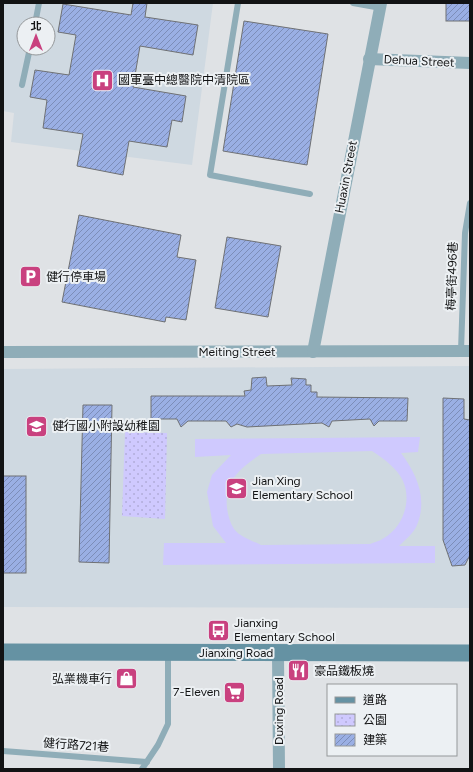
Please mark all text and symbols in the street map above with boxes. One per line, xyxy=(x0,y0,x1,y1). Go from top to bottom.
north arrow xyxy=(16,16,56,56)
text: 北 xyxy=(31,20,42,33)
street label: Dehua Street xyxy=(383,52,455,70)
hospital icon: 國軍臺中總醫院中清院區 xyxy=(90,67,116,93)
place label: 國軍臺中總醫院中清院區 xyxy=(118,73,250,87)
street label: Huaxin Street xyxy=(332,139,360,214)
street label: 梅亭街496巷 xyxy=(444,241,460,311)
parking icon: 健行停車場 xyxy=(18,264,44,290)
place label: 健行停車場 xyxy=(46,270,106,284)
street label: Meiting Street xyxy=(198,345,276,359)
school or university icon: 健行國小附設幼稚園 xyxy=(23,413,49,439)
place label: 健行國小附設幼稚園 xyxy=(52,419,160,433)
place label: Jian Xing Elementary School xyxy=(252,474,353,502)
school or university icon: Jian Xing Elementary School xyxy=(223,475,249,501)
place label: Jianxing Elementary School xyxy=(234,616,335,644)
bus stop icon: Jianxing Elementary School xyxy=(206,617,232,643)
street label: Jianxing Road xyxy=(199,646,273,660)
restaurant icon: 豪品鐵板燒 xyxy=(286,658,312,684)
place label: 豪品鐵板燒 xyxy=(314,664,374,678)
shop icon: 弘業機車行 xyxy=(114,666,140,692)
place label: 弘業機車行 xyxy=(52,672,112,686)
street label: Duxing Road xyxy=(272,677,286,745)
supermarket icon: 7-Eleven xyxy=(222,679,248,705)
legend xyxy=(327,684,457,756)
place label: 7-Eleven xyxy=(173,685,220,699)
text: 道路 xyxy=(363,693,387,707)
text: 公園 xyxy=(363,713,387,727)
text: 建築 xyxy=(363,733,387,747)
street label: 健行路721巷 xyxy=(43,736,109,754)

